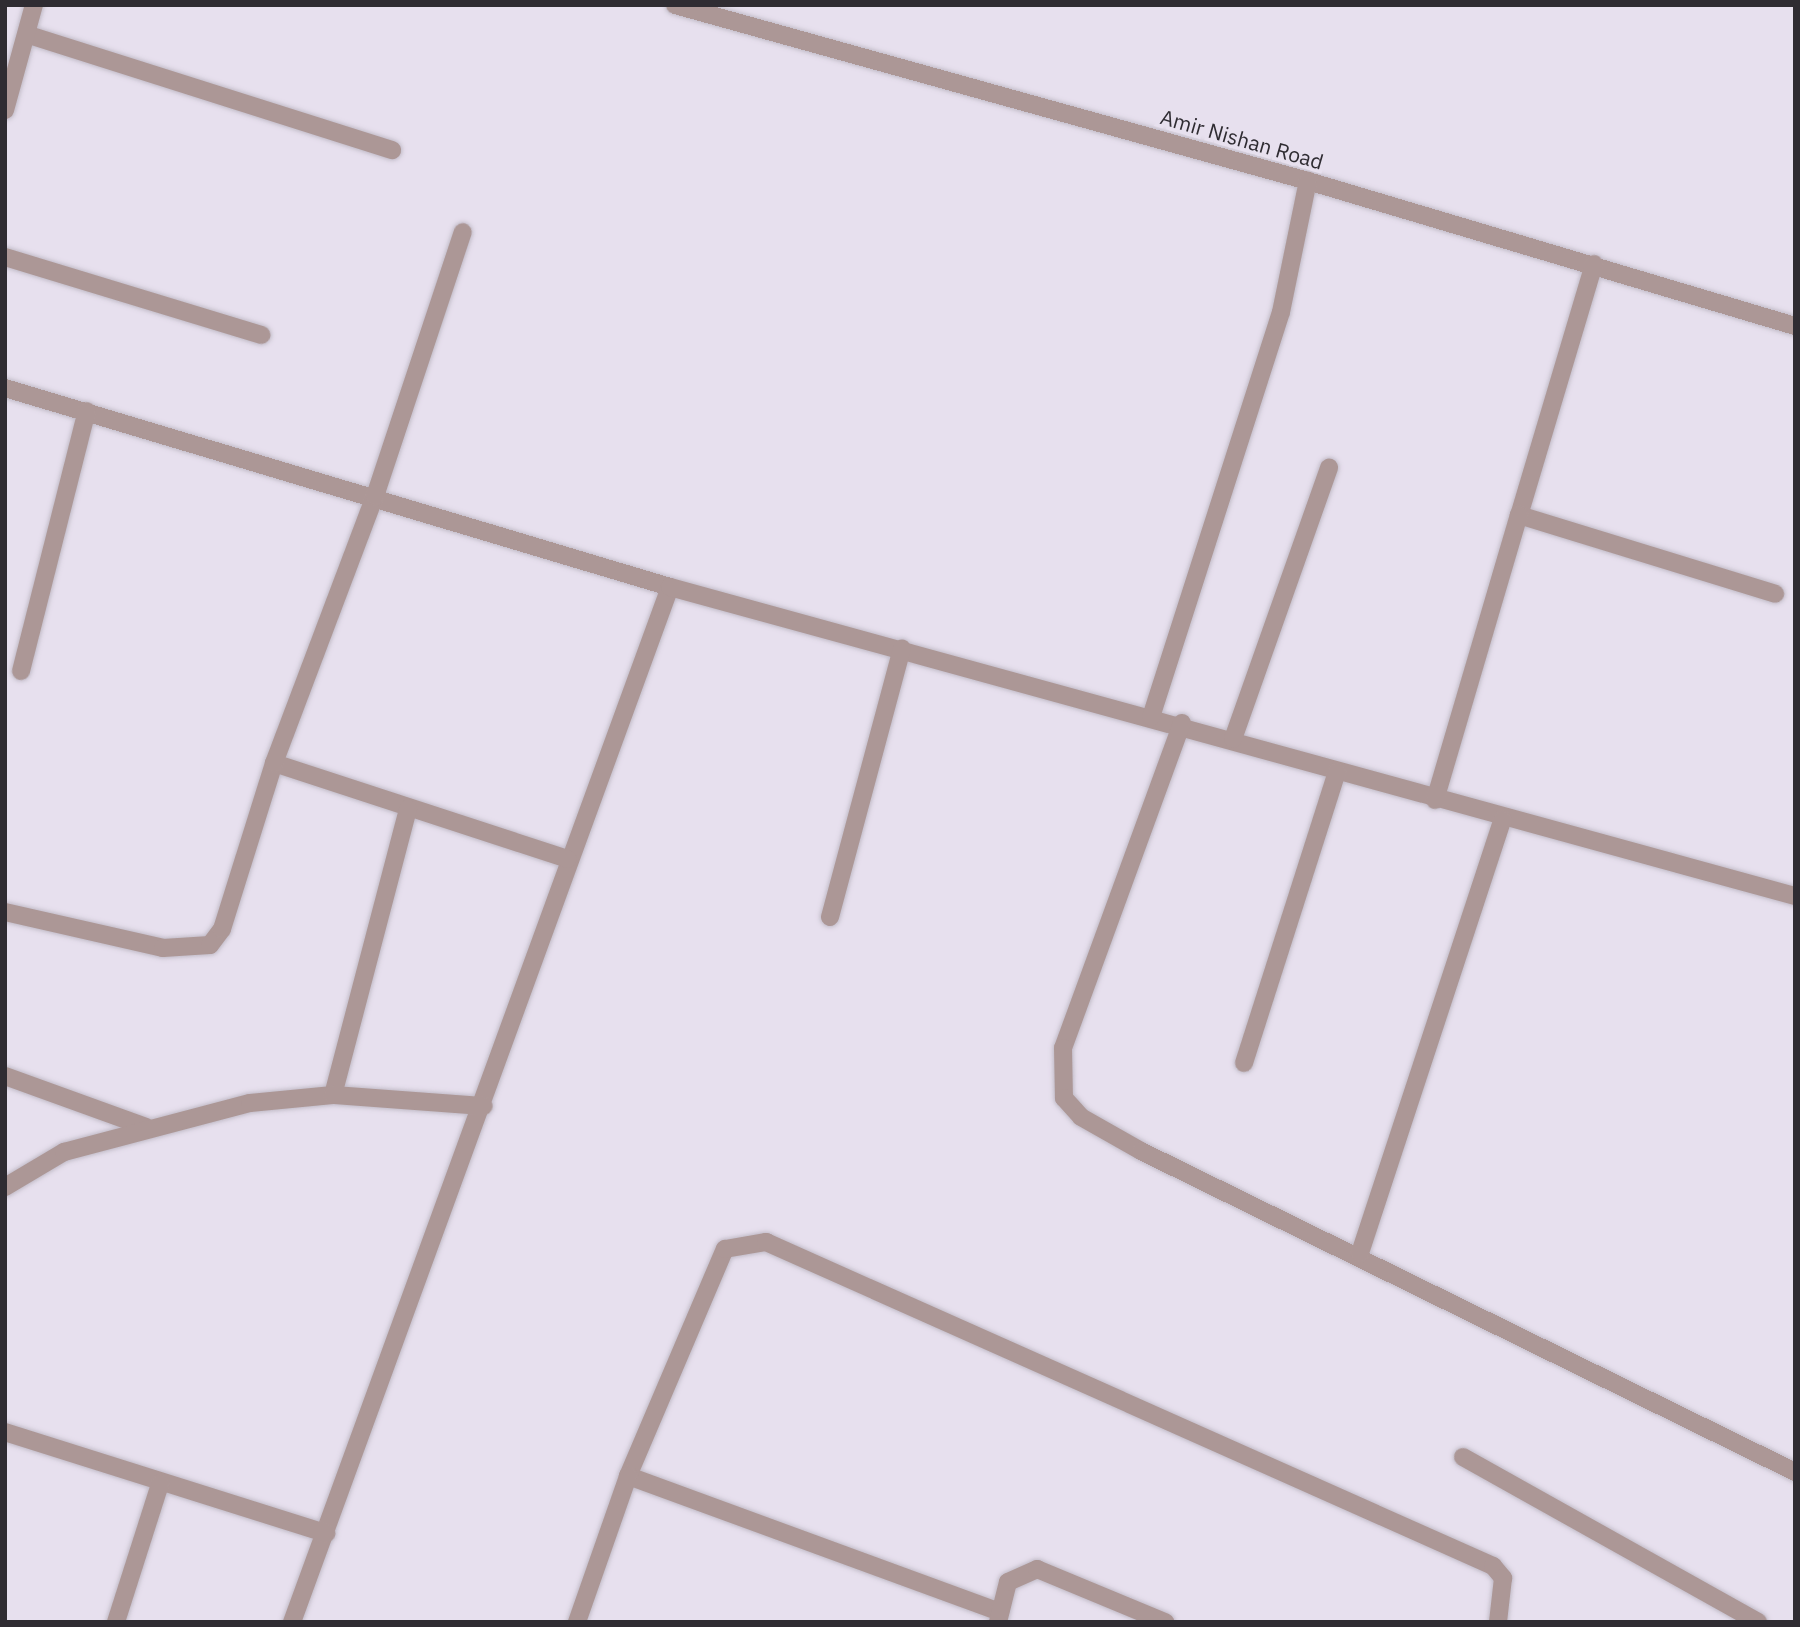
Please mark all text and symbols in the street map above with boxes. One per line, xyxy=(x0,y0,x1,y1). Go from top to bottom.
street label: Amir Nishan Road xyxy=(1158,104,1326,174)

